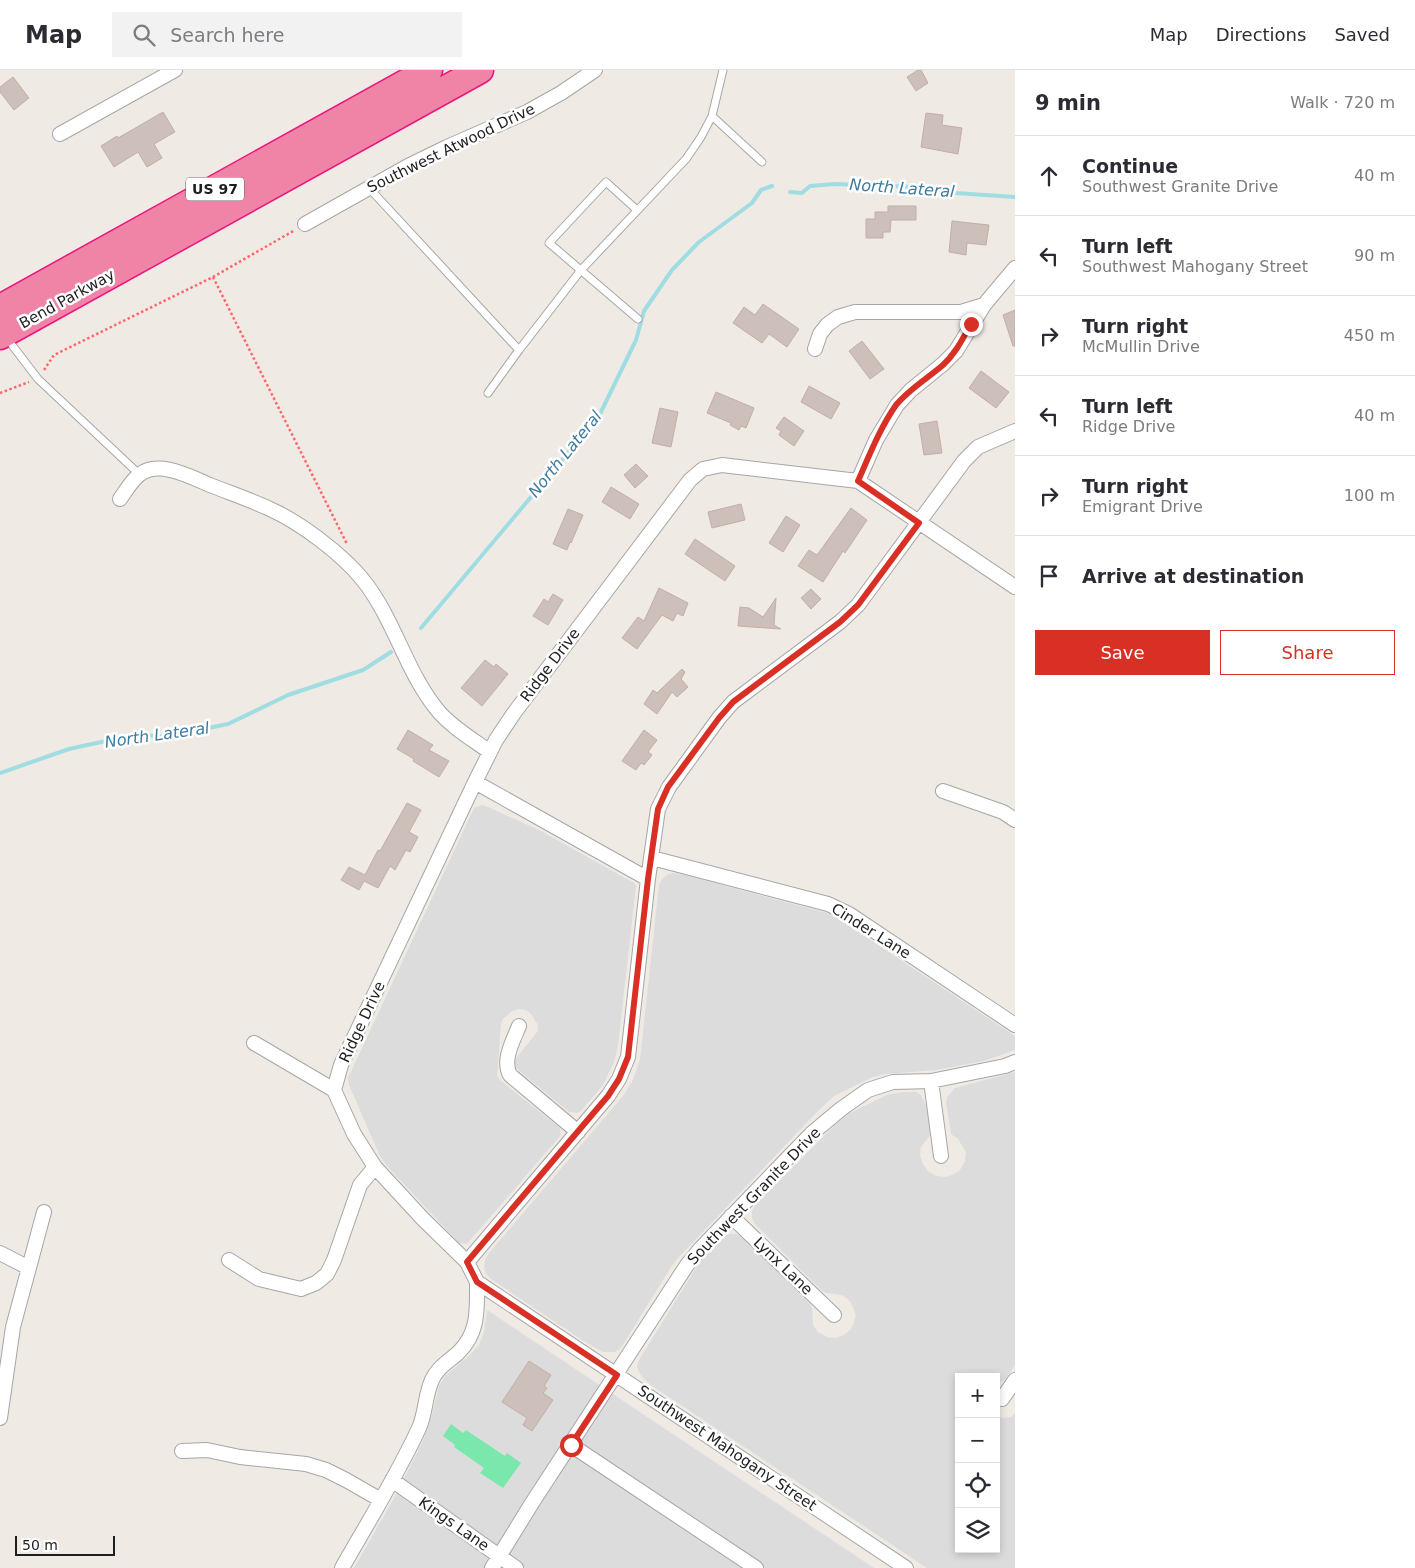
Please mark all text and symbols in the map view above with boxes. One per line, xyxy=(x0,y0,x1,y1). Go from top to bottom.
search box xyxy=(112,12,462,57)
text: Map xyxy=(25,21,82,49)
icon: search xyxy=(130,21,158,49)
text: Search here xyxy=(170,24,284,46)
text: Map xyxy=(1150,24,1188,45)
text: Directions xyxy=(1216,24,1306,45)
text: Saved xyxy=(1334,24,1390,45)
text: 9 min xyxy=(1035,91,1101,115)
text: Walk · 720 m xyxy=(1290,93,1395,112)
street label: Southwest Atwood Drive xyxy=(364,100,538,196)
text: Continue xyxy=(1082,155,1178,177)
icon: ahead xyxy=(1035,162,1063,190)
text: 40 m xyxy=(1354,166,1395,185)
water label: North Lateral xyxy=(849,175,956,201)
text: Southwest Granite Drive xyxy=(1082,177,1278,196)
road number: US 97 xyxy=(186,178,244,200)
text: Turn left xyxy=(1082,235,1173,257)
icon: left xyxy=(1035,242,1063,270)
text: 90 m xyxy=(1354,246,1395,265)
text: Southwest Mahogany Street xyxy=(1082,257,1308,276)
street label: Bend Parkway xyxy=(16,265,118,333)
route end xyxy=(960,313,983,336)
text: Turn right xyxy=(1082,315,1188,337)
icon: right xyxy=(1035,322,1063,350)
text: 450 m xyxy=(1344,326,1395,345)
text: McMullin Drive xyxy=(1082,337,1200,356)
text: Turn left xyxy=(1082,395,1173,417)
icon: left xyxy=(1035,402,1063,430)
text: 40 m xyxy=(1354,406,1395,425)
water label: North Lateral xyxy=(524,407,606,501)
text: Ridge Drive xyxy=(1082,417,1175,436)
text: Turn right xyxy=(1082,475,1188,497)
icon: right xyxy=(1035,482,1063,510)
text: 100 m xyxy=(1344,486,1395,505)
text: Emigrant Drive xyxy=(1082,497,1203,516)
icon: arrive xyxy=(1035,562,1063,590)
text: Arrive at destination xyxy=(1082,565,1304,587)
street label: Ridge Drive xyxy=(516,625,584,705)
button: Save xyxy=(1035,630,1210,675)
button: Share xyxy=(1220,630,1395,675)
water label: North Lateral xyxy=(103,718,211,752)
street label: Cinder Lane xyxy=(828,899,914,963)
street label: Ridge Drive xyxy=(335,978,389,1066)
street label: Southwest Granite Drive xyxy=(684,1124,824,1268)
street label: Lynx Lane xyxy=(750,1233,816,1299)
map controls xyxy=(955,1373,1000,1553)
button: + xyxy=(955,1373,1000,1418)
street label: Southwest Mahogany Street xyxy=(634,1381,820,1515)
button: − xyxy=(955,1418,1000,1463)
route start xyxy=(560,1434,583,1457)
button: locate xyxy=(955,1463,1000,1508)
street label: Kings Lane xyxy=(415,1493,493,1555)
button: layers xyxy=(955,1508,1000,1553)
scale bar xyxy=(15,1533,115,1556)
text: 50 m xyxy=(22,1537,58,1553)

